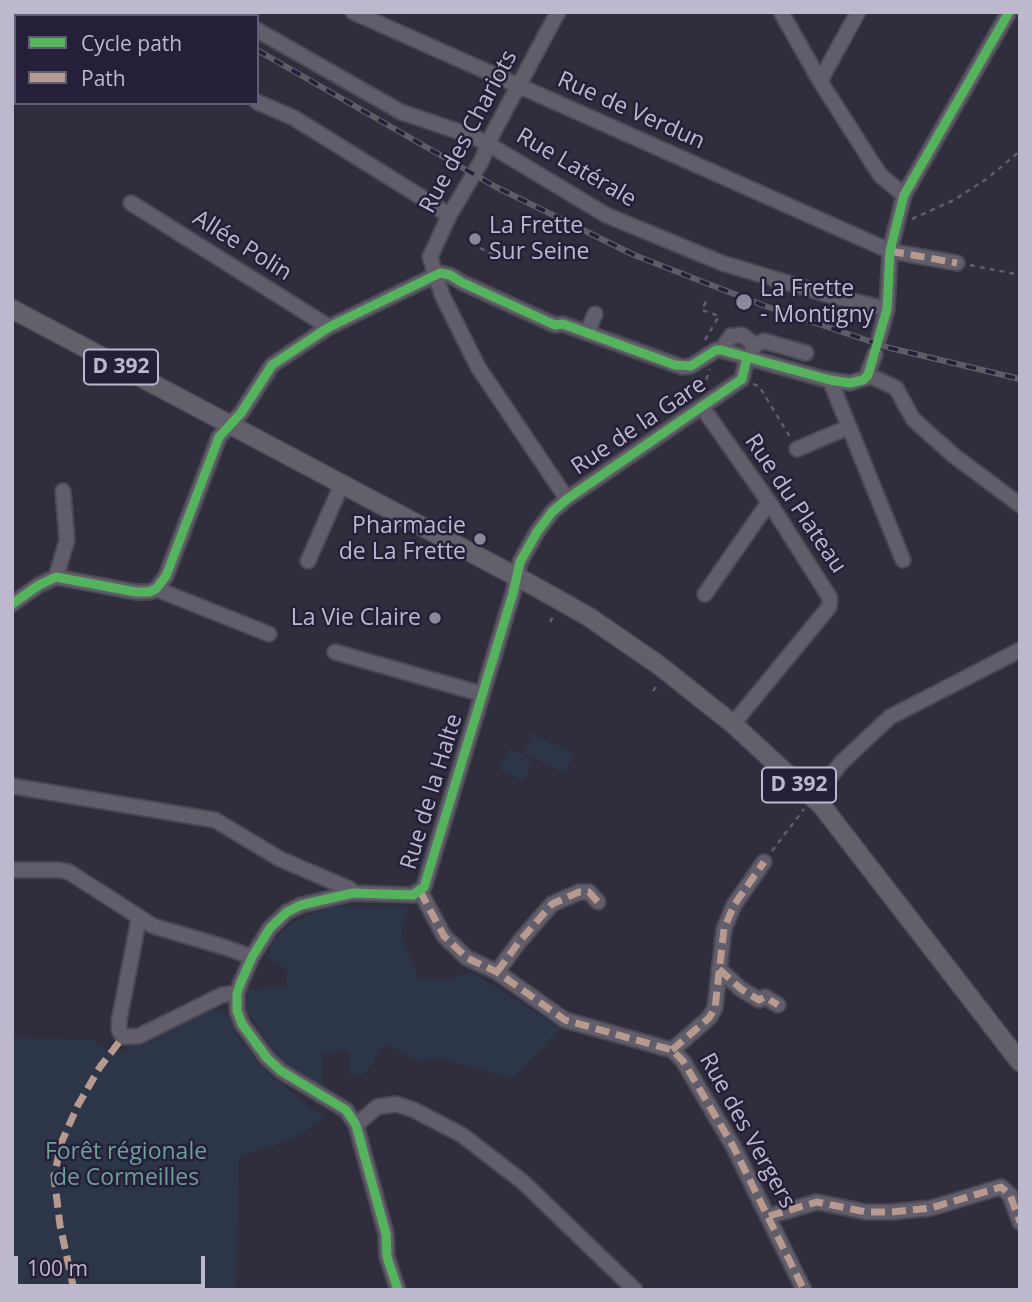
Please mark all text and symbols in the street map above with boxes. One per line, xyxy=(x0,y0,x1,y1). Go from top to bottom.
legend xyxy=(14,14,259,105)
text: Cycle path xyxy=(81,29,182,57)
street label: Rue des Chariots xyxy=(414,46,524,218)
text: Path xyxy=(81,64,126,92)
street label: Rue de Verdun xyxy=(553,66,709,156)
street label: Rue Latérale xyxy=(511,123,641,213)
street label: Allée Polin xyxy=(187,205,297,287)
place label: La Frette Sur Seine xyxy=(489,212,589,266)
marker: La Frette Sur Seine xyxy=(467,231,483,247)
place label: La Frette - Montigny xyxy=(760,275,874,329)
marker: La Frette - Montigny xyxy=(734,292,754,312)
road number: D 392 xyxy=(84,350,158,384)
street label: Rue de la Gare xyxy=(566,371,712,481)
street label: Rue du Plateau xyxy=(738,429,852,579)
place label: Pharmacie de La Frette xyxy=(339,512,466,566)
marker: Pharmacie de La Frette xyxy=(472,531,488,547)
place label: La Vie Claire xyxy=(291,604,421,632)
marker: La Vie Claire xyxy=(427,610,443,626)
street label: Rue de la Halte xyxy=(395,711,469,873)
road number: D 392 xyxy=(762,768,836,802)
street label: Rue des Vergers xyxy=(693,1049,801,1213)
park label: Forêt régionale de Cormeilles xyxy=(45,1138,207,1192)
scale bar xyxy=(18,1242,208,1286)
text: 100 m xyxy=(27,1254,88,1282)

